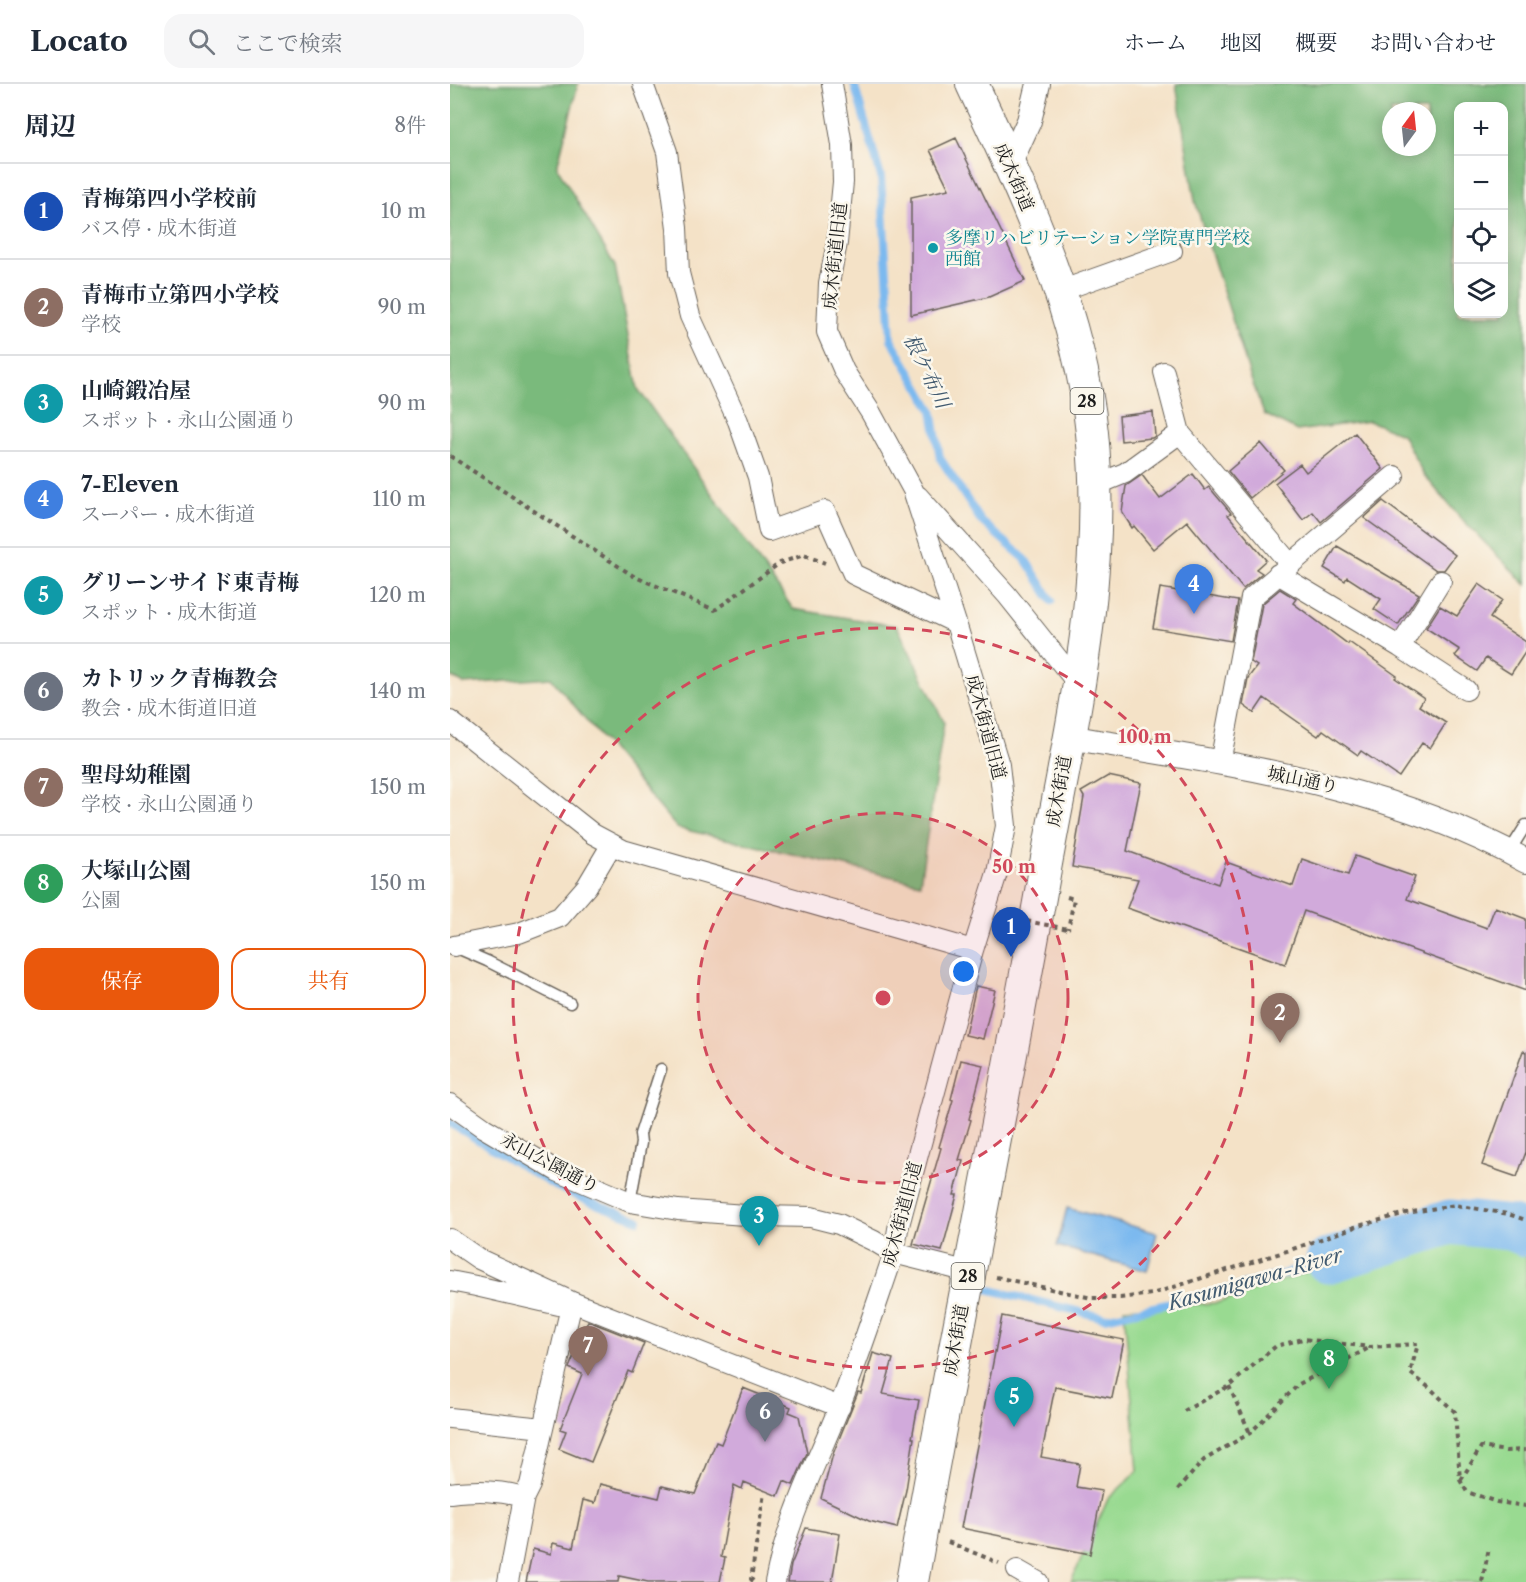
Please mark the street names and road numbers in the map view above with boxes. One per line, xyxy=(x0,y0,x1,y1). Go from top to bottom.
street label: 成木街道 xyxy=(989,140,1039,214)
street label: 成木街道旧道 xyxy=(818,201,852,311)
road number: 28 xyxy=(1070,388,1104,414)
street label: 成木街道旧道 xyxy=(961,672,1011,782)
street label: 成木街道 xyxy=(1042,754,1076,828)
street label: 城山通り xyxy=(1265,762,1341,798)
street label: 永山公園通り xyxy=(497,1128,603,1198)
street label: 成木街道旧道 xyxy=(877,1159,927,1269)
road number: 28 xyxy=(952,1263,984,1289)
street label: 成木街道 xyxy=(939,1303,973,1377)

